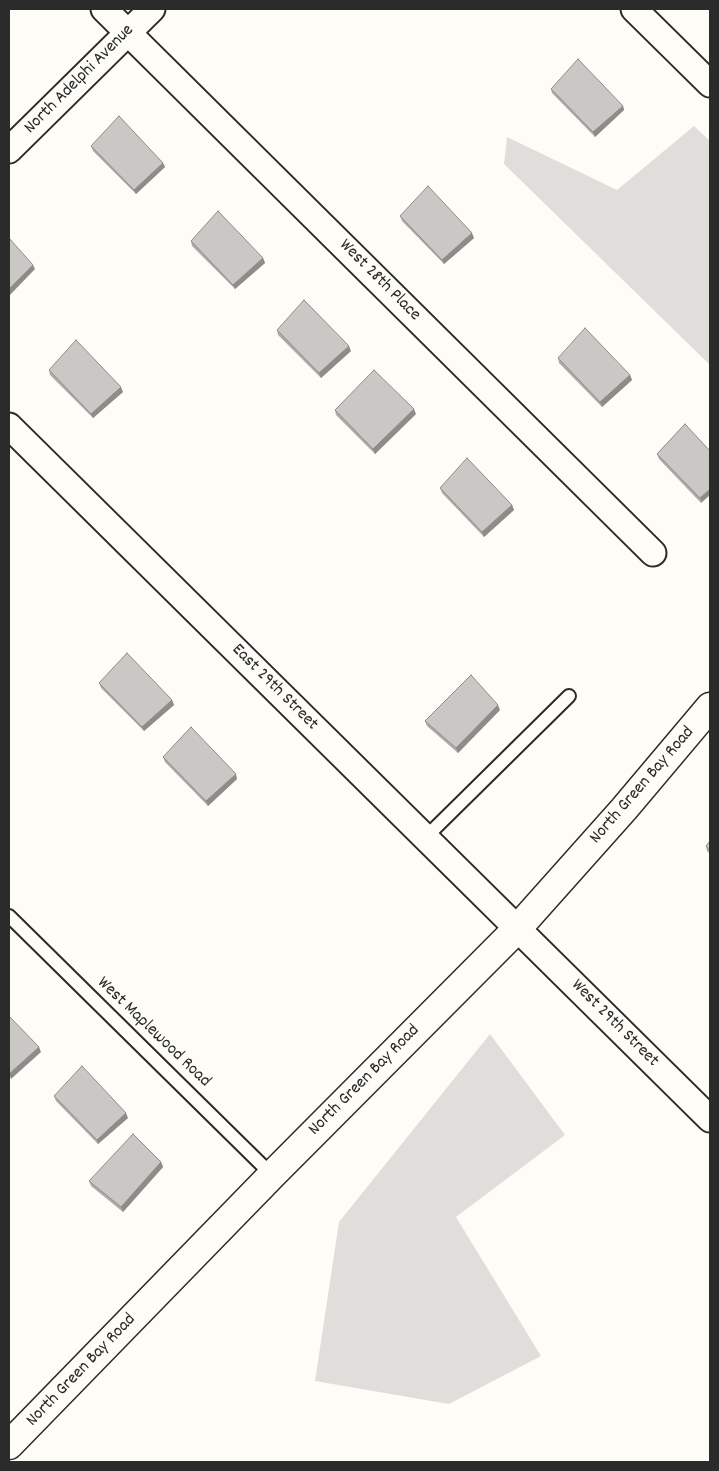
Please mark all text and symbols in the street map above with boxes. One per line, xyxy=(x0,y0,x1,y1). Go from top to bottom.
street label: North Adelphi Avenue xyxy=(21,21,139,139)
street label: West 28th Place xyxy=(334,236,424,326)
street label: East 29th Street xyxy=(226,640,322,736)
street label: North Green Bay Road xyxy=(586,723,700,849)
street label: West Maplewood Road xyxy=(92,973,214,1093)
street label: West 29th Street xyxy=(566,976,662,1072)
street label: North Green Bay Road xyxy=(305,1021,425,1141)
street label: North Green Bay Road xyxy=(23,1310,141,1432)

